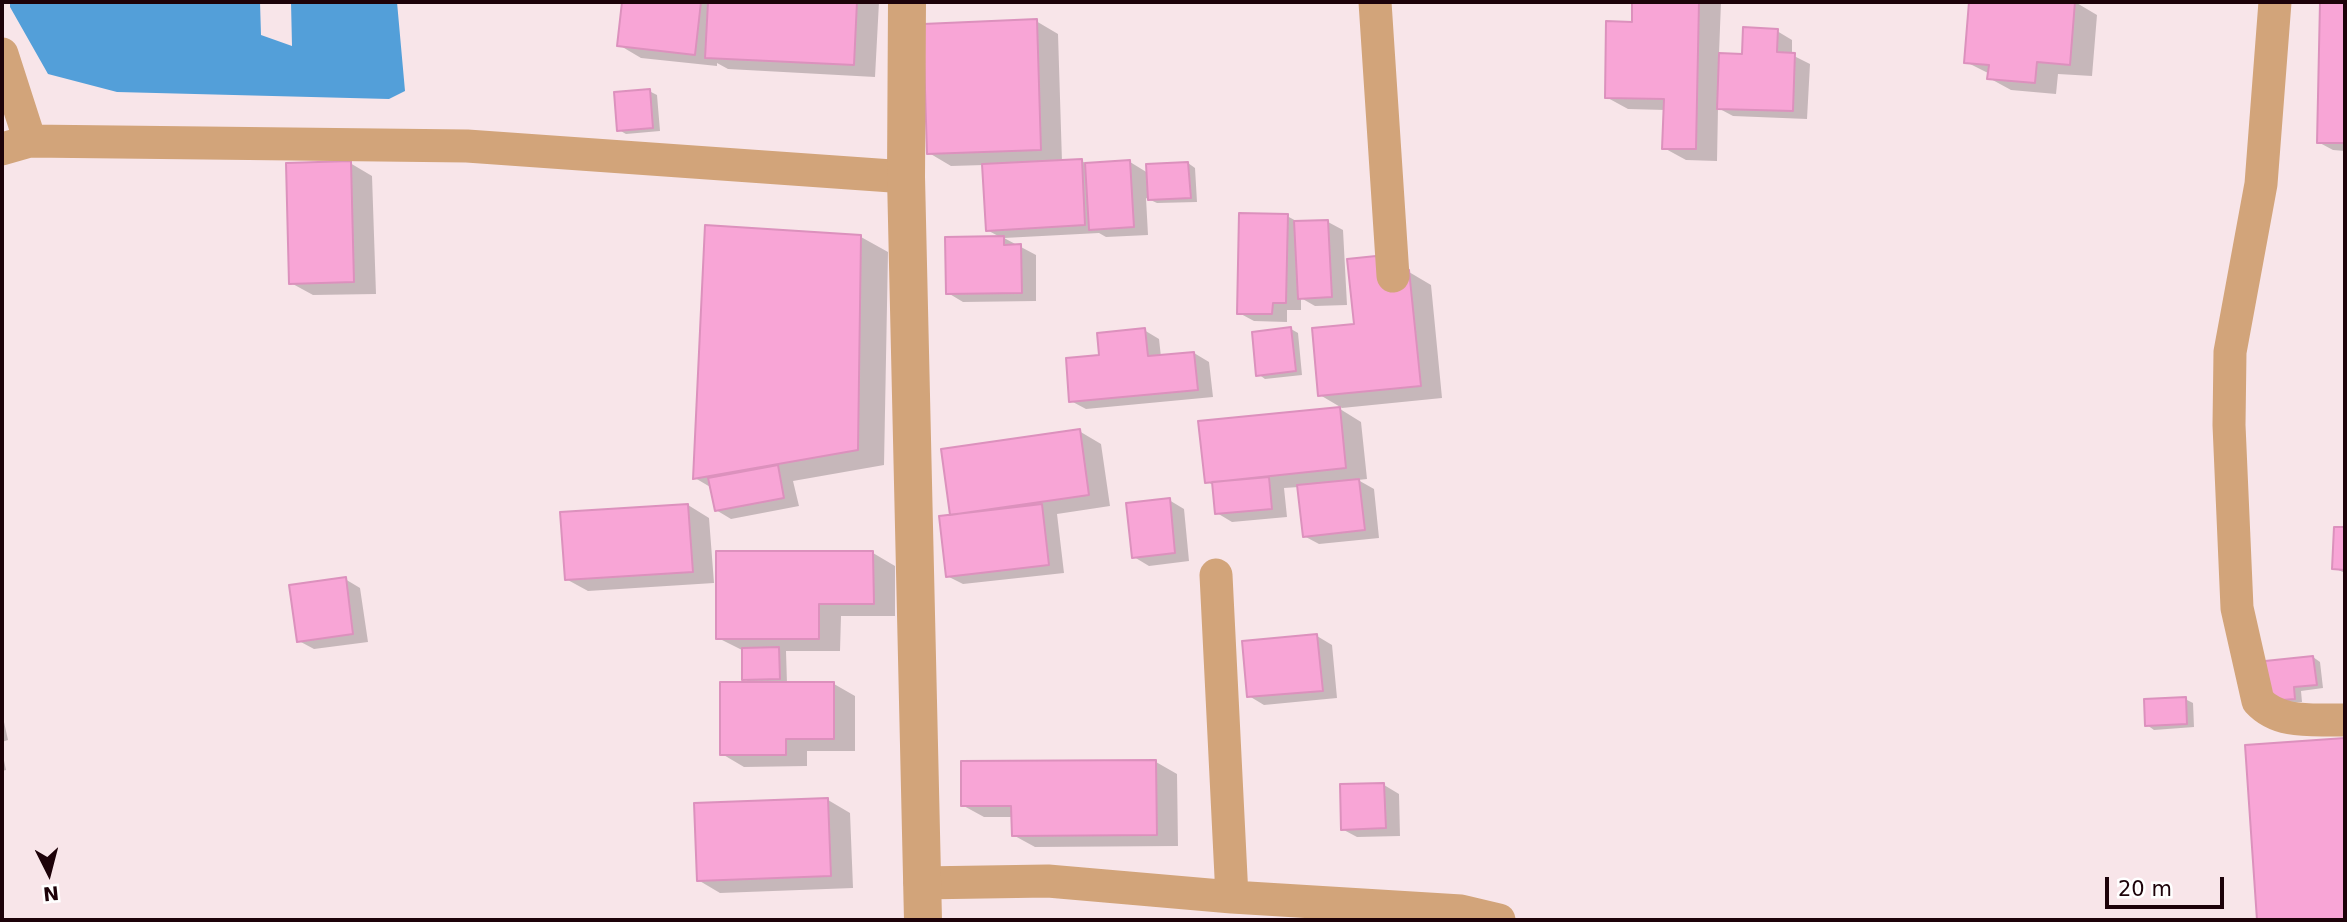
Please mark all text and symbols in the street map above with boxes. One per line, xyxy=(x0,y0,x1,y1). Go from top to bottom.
north arrow xyxy=(14,838,84,908)
scale bar xyxy=(2109,862,2228,906)
text: 20 m xyxy=(2118,877,2172,901)
text: N xyxy=(42,882,60,906)

